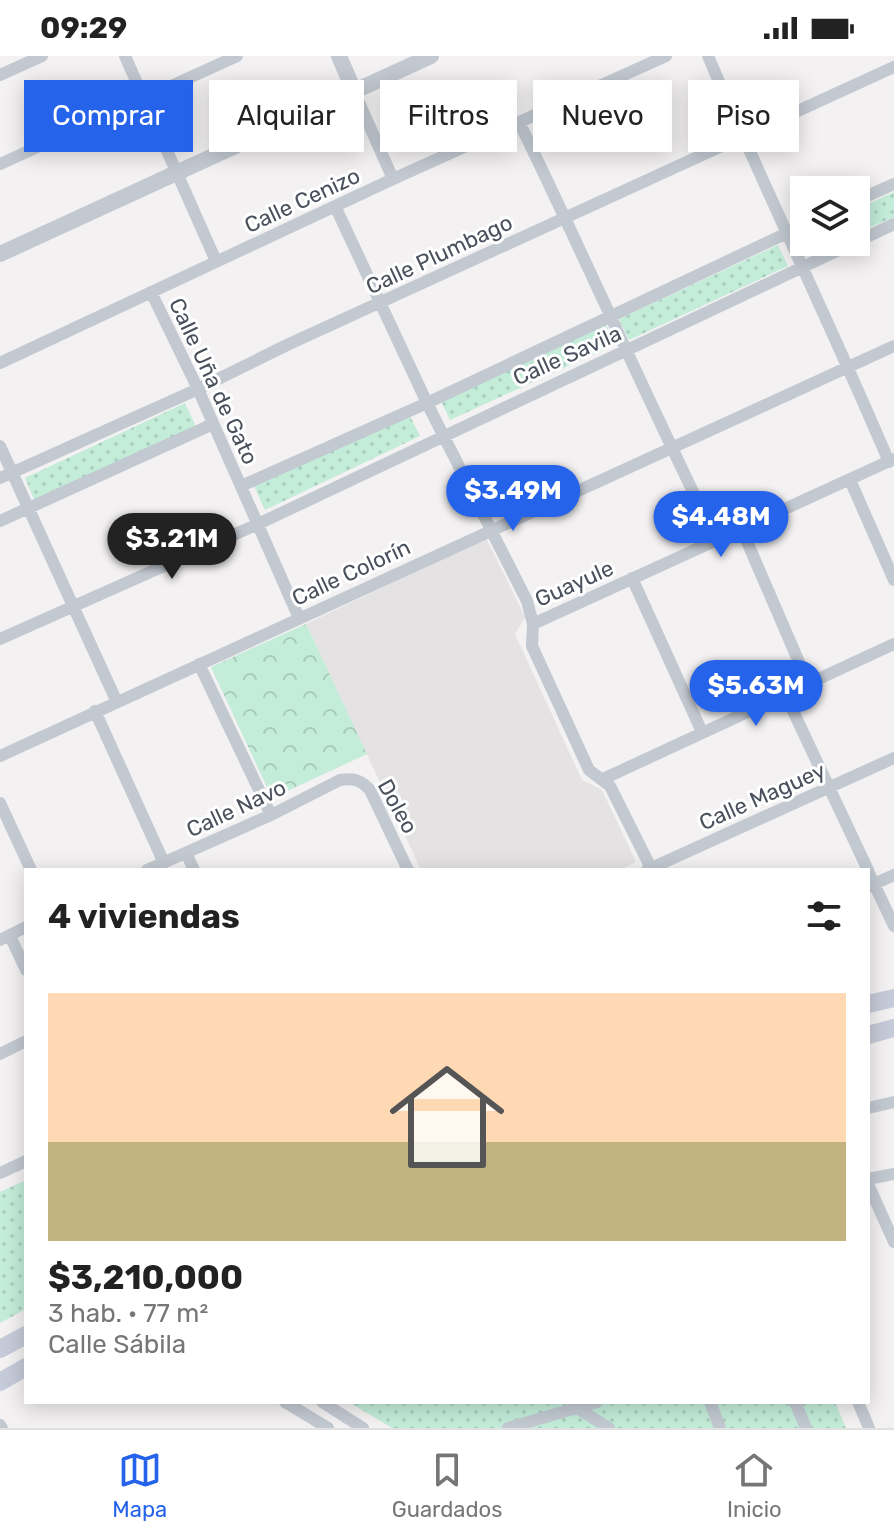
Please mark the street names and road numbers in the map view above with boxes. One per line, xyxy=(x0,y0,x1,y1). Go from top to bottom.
street label: Calle Cenizo xyxy=(240,162,364,239)
street label: Calle Plumbago xyxy=(362,209,517,300)
street label: Calle Uña de Gato xyxy=(163,294,264,469)
street label: Calle Savila xyxy=(509,320,626,391)
street label: Calle Colorín xyxy=(288,533,415,612)
street label: Guayule xyxy=(531,554,618,613)
street label: Calle Maguey xyxy=(695,757,829,836)
street label: Calle Navo xyxy=(182,774,290,843)
street label: Doleo xyxy=(372,774,423,838)

